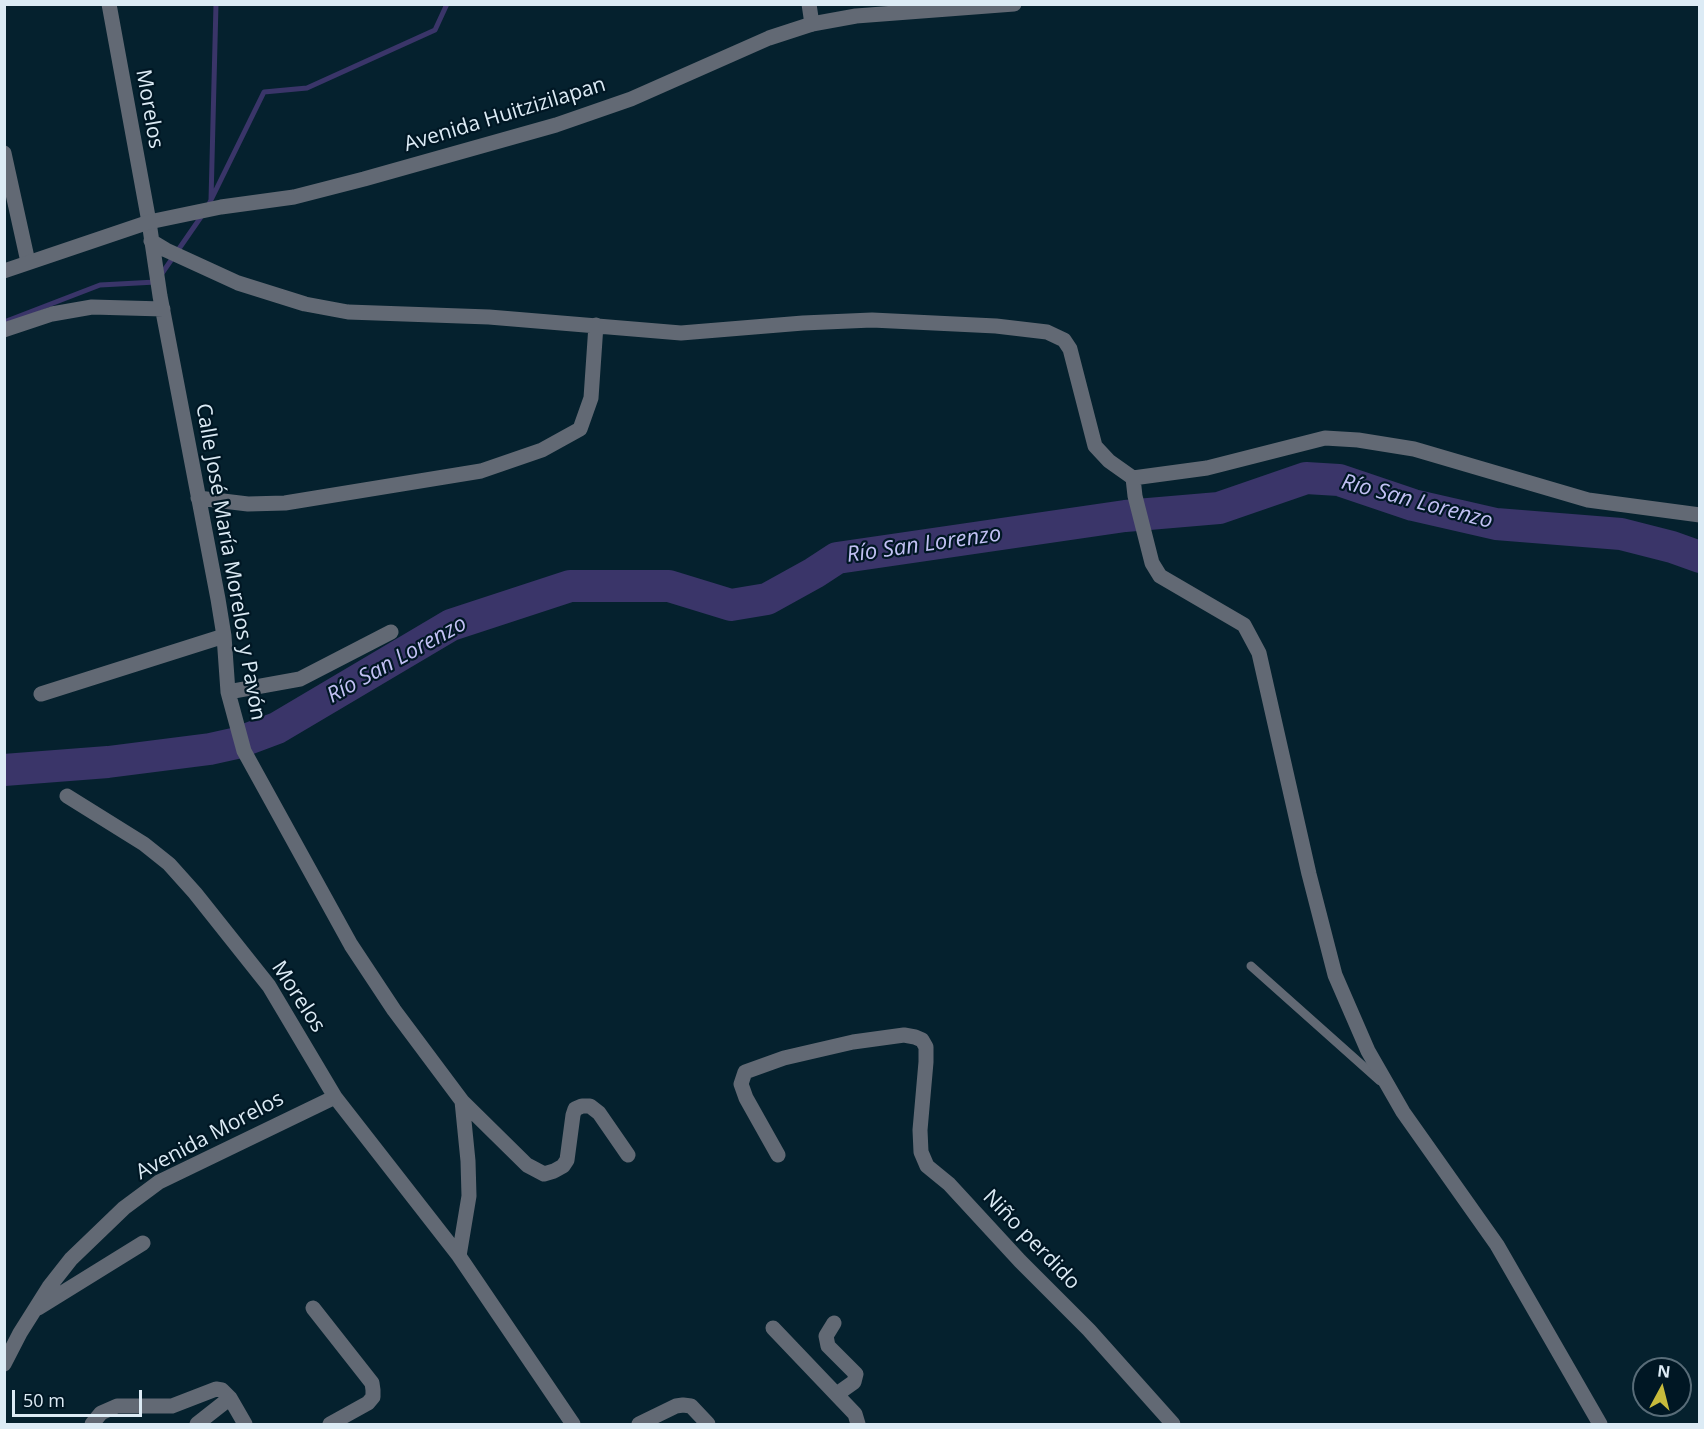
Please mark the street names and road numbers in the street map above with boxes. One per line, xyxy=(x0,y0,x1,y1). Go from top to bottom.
street label: Morelos xyxy=(130,68,168,150)
street label: Avenida Huitzizilapan xyxy=(401,72,609,158)
street label: Calle José María Morelos y Pavón xyxy=(190,402,270,722)
street label: Morelos xyxy=(266,957,330,1037)
street label: Avenida Morelos xyxy=(132,1086,288,1186)
street label: Niño perdido xyxy=(977,1185,1085,1295)

